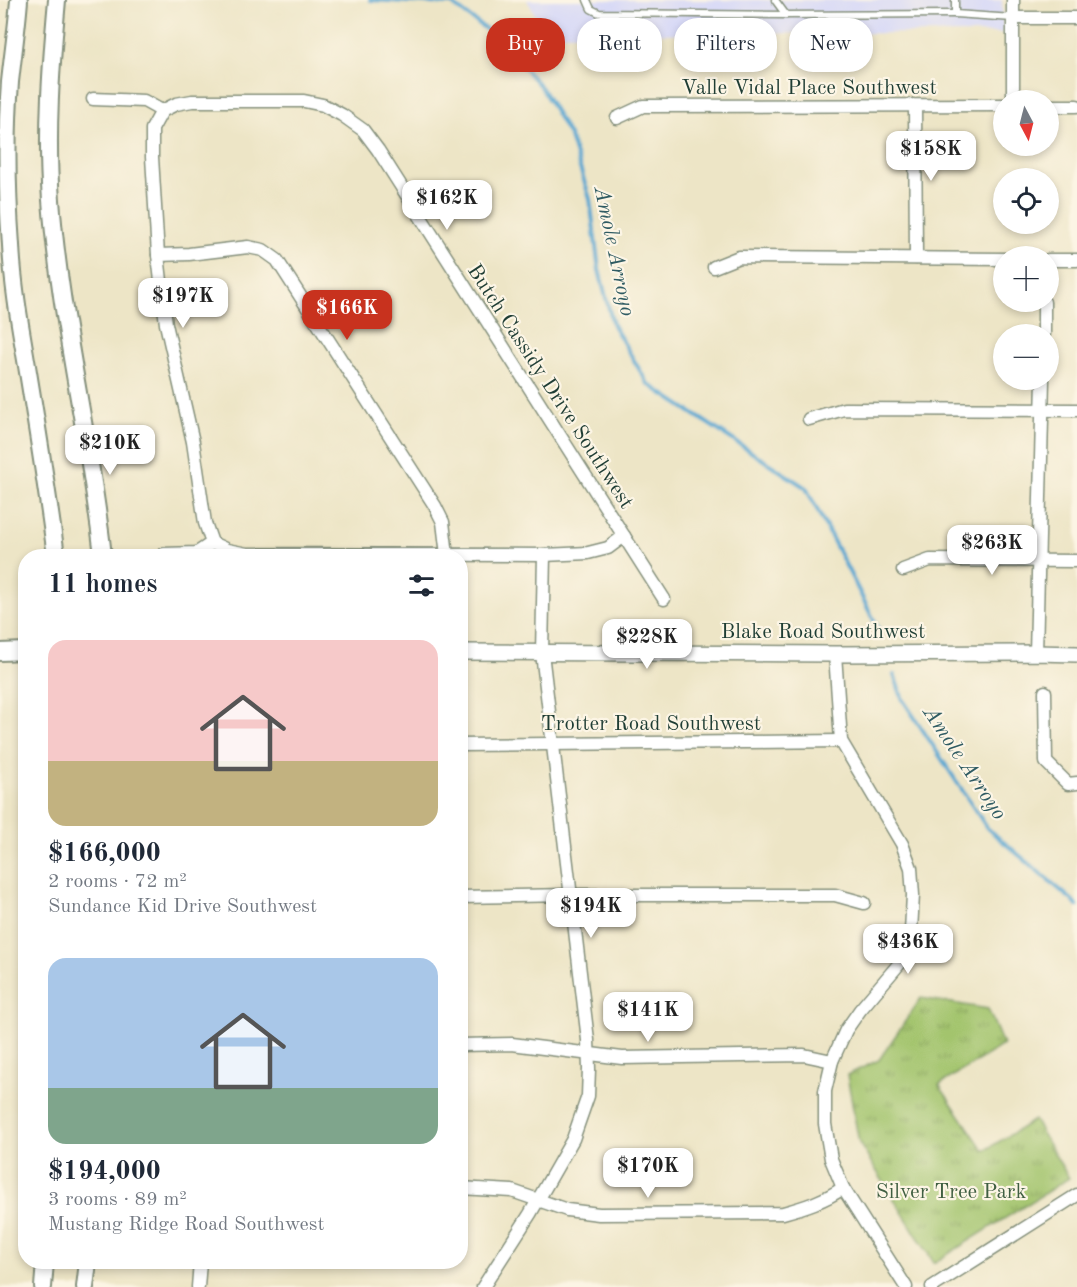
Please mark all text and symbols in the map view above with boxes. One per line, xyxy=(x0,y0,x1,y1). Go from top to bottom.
chip: Buy xyxy=(486,18,565,72)
chip: Rent xyxy=(577,18,662,72)
chip: Filters xyxy=(674,18,777,72)
chip: New xyxy=(789,18,873,72)
street label: Valle Vidal Place Southwest xyxy=(681,78,937,99)
north arrow xyxy=(993,90,1059,156)
map controls xyxy=(993,90,1059,390)
pin: $158K xyxy=(889,131,973,182)
text: $158K xyxy=(900,140,962,160)
button: locate xyxy=(993,168,1059,234)
pin: $162K xyxy=(405,180,489,231)
water label: Amole Arroyo xyxy=(589,184,639,318)
text: $162K xyxy=(416,189,478,209)
button: + xyxy=(993,246,1059,312)
street label: Butch Cassidy Drive Southwest xyxy=(463,261,637,513)
pin: $197K xyxy=(141,278,225,329)
text: $197K xyxy=(152,287,214,307)
pin: $166K xyxy=(305,290,389,341)
text: $166K xyxy=(316,299,378,319)
button: − xyxy=(993,324,1059,390)
pin: $210K xyxy=(68,425,152,476)
text: $210K xyxy=(79,434,141,454)
pin: $263K xyxy=(950,525,1034,576)
text: $263K xyxy=(961,534,1023,554)
icon: filters xyxy=(405,569,438,602)
text: 11 homes xyxy=(48,572,157,598)
pin: $228K xyxy=(605,619,689,670)
street label: Blake Road Southwest xyxy=(721,622,925,643)
text: $228K xyxy=(616,628,678,648)
icon: home xyxy=(189,679,297,787)
water label: Amole Arroyo xyxy=(918,701,1010,824)
street label: Trotter Road Southwest xyxy=(541,714,761,735)
text: $166,000 xyxy=(48,841,161,867)
text: 2 rooms · 72 m² xyxy=(48,872,187,892)
pin: $194K xyxy=(549,888,633,939)
text: Sundance Kid Drive Southwest xyxy=(48,897,317,917)
text: $194K xyxy=(560,897,622,917)
pin: $436K xyxy=(866,924,950,975)
text: $436K xyxy=(877,933,939,953)
pin: $141K xyxy=(606,992,690,1043)
icon: home xyxy=(189,997,297,1105)
text: $141K xyxy=(617,1001,679,1021)
pin: $170K xyxy=(606,1148,690,1199)
text: $170K xyxy=(617,1157,679,1177)
text: $194,000 xyxy=(48,1159,161,1185)
park label: Silver Tree Park xyxy=(876,1182,1026,1203)
text: 3 rooms · 89 m² xyxy=(48,1190,187,1210)
text: Mustang Ridge Road Southwest xyxy=(48,1215,324,1235)

